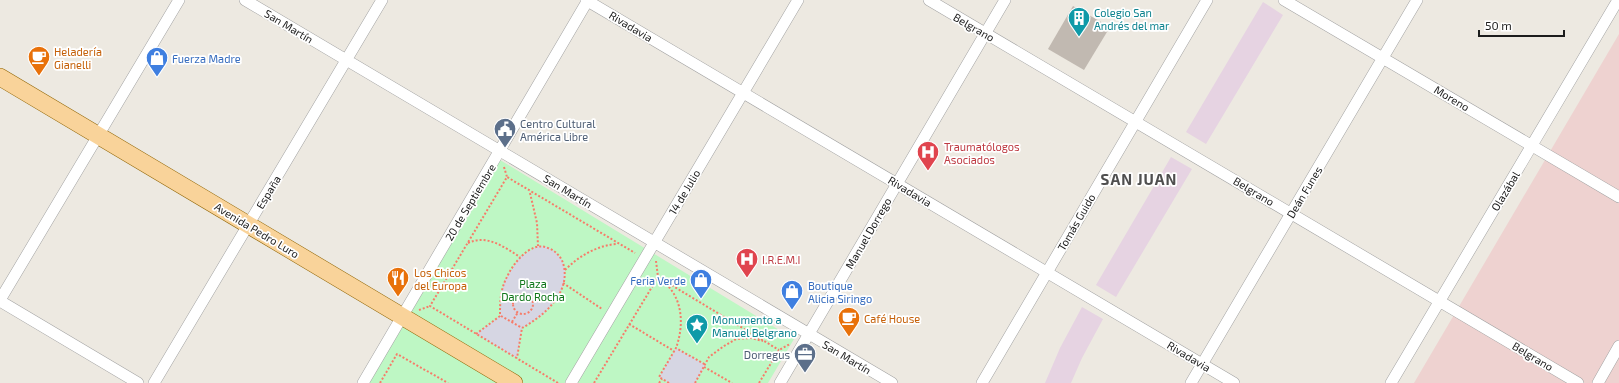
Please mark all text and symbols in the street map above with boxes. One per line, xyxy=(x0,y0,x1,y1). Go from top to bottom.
building icon: Colegio San Andrés del mar xyxy=(1066,5,1092,38)
street label: San Martín xyxy=(262,6,316,46)
place label: Colegio San Andrés del mar xyxy=(1094,6,1170,32)
street label: Rivadavia xyxy=(607,8,655,44)
street label: Belgrano xyxy=(951,10,997,44)
scale bar xyxy=(1479,12,1564,38)
text: 50 m xyxy=(1485,18,1512,32)
cafe icon: Heladería Gianelli xyxy=(26,44,52,77)
place label: Heladería Gianelli xyxy=(54,45,102,71)
shop icon: Fuerza Madre xyxy=(144,45,170,78)
place label: Fuerza Madre xyxy=(172,52,241,65)
street label: Moreno xyxy=(1432,82,1472,114)
public building icon: Centro Cultural América Libre xyxy=(492,116,518,149)
place label: Centro Cultural América Libre xyxy=(520,117,596,143)
hospital icon: Traumatólogos Asociados xyxy=(915,139,941,172)
place label: Traumatólogos Asociados xyxy=(944,140,1020,166)
street label: 20 de Septiembre xyxy=(442,161,498,243)
street label: Deán Funes xyxy=(1283,163,1325,220)
street label: 14 de Julio xyxy=(665,167,703,217)
street label: Olazábal xyxy=(1488,168,1522,213)
district label: SAN JUAN xyxy=(1101,170,1177,188)
street label: San Martín xyxy=(541,171,595,211)
street label: España xyxy=(253,173,283,211)
street label: Rivadavia xyxy=(886,173,934,209)
street label: Belgrano xyxy=(1231,174,1277,208)
street label: Tomás Guido xyxy=(1054,191,1098,253)
street label: Manuel Dorrego xyxy=(842,195,894,271)
street label: Avenida Pedro Luro xyxy=(212,200,302,260)
hospital icon: I.R.E.M.I xyxy=(734,246,760,279)
place label: I.R.E.M.I xyxy=(762,253,800,266)
restaurant icon: Los Chicos del Europa xyxy=(385,265,411,298)
place label: Los Chicos del Europa xyxy=(414,266,467,292)
shop icon: Feria Verde xyxy=(688,267,714,300)
place label: Feria Verde xyxy=(630,274,686,287)
park label: Plaza Dardo Rocha xyxy=(501,277,565,303)
shop icon: Boutique Alicia Siringo xyxy=(779,278,805,311)
place label: Boutique Alicia Siringo xyxy=(808,279,872,305)
cafe icon: Café House xyxy=(836,305,862,338)
place icon: Monumento a Manuel Belgrano xyxy=(684,312,710,345)
place label: Café House xyxy=(864,312,920,325)
place label: Monumento a Manuel Belgrano xyxy=(712,313,797,339)
street label: San Martín xyxy=(820,337,874,377)
street label: Rivadavia xyxy=(1165,338,1213,374)
street label: Belgrano xyxy=(1510,339,1556,373)
office icon: Dorregus xyxy=(792,341,818,374)
place label: Dorregus xyxy=(744,348,790,361)

